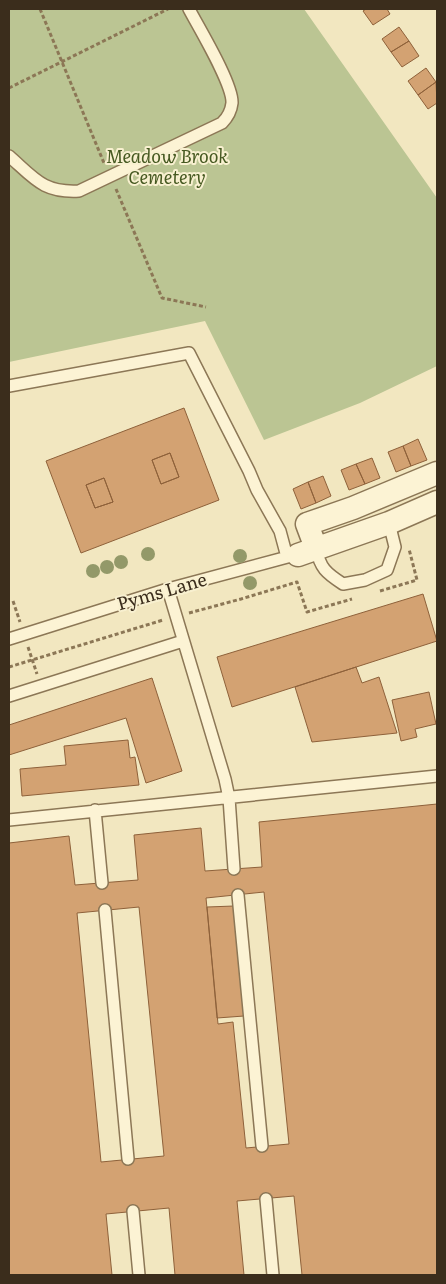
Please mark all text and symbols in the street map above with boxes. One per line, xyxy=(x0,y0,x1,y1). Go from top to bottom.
park label: Meadow Brook Cemetery xyxy=(106,142,228,190)
street label: Pyms Lane xyxy=(113,565,210,616)

